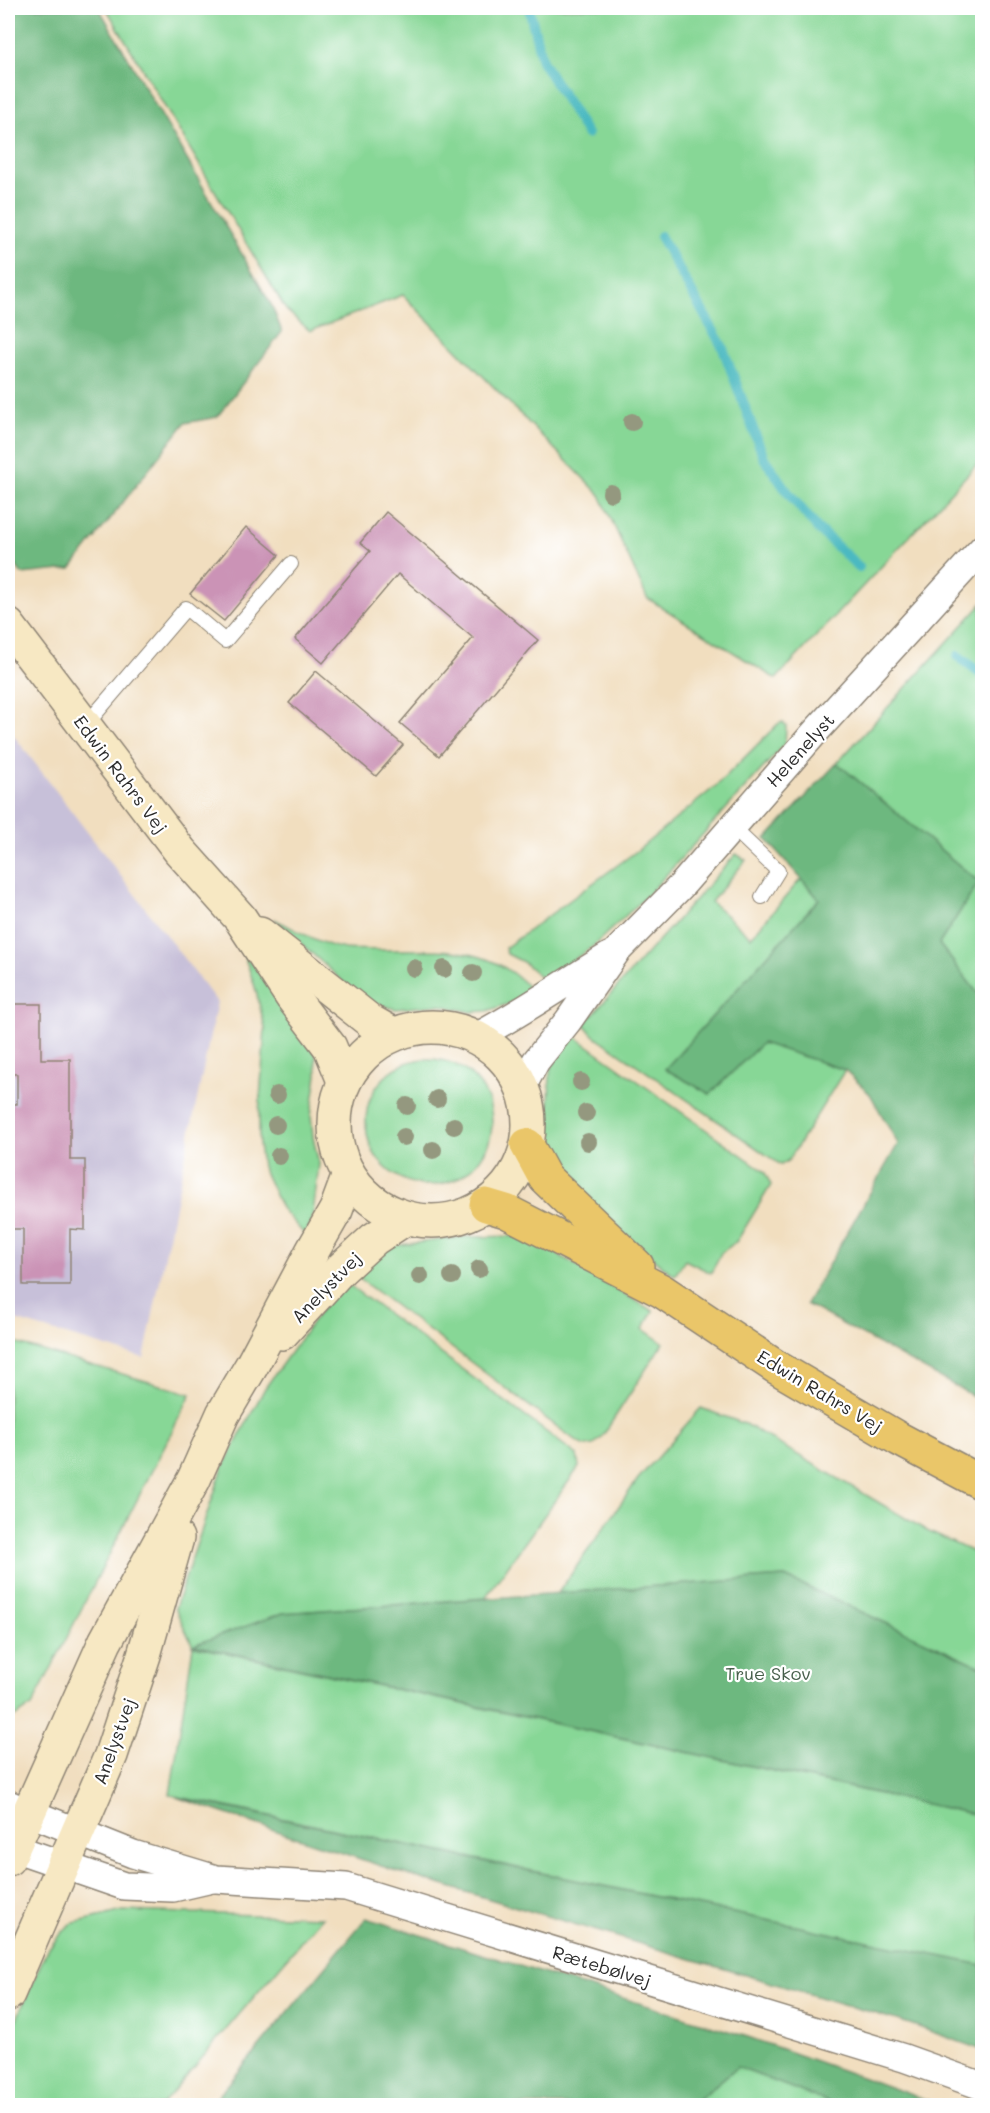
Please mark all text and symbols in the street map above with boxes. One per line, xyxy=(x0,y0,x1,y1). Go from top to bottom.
street label: Helenelyst xyxy=(761,708,839,792)
street label: Edwin Rahrs Vej xyxy=(69,710,173,838)
street label: Anelystvej xyxy=(286,1246,366,1328)
street label: Edwin Rahrs Vej xyxy=(753,1344,887,1438)
park label: True Skov xyxy=(725,1661,811,1685)
street label: Anelystvej xyxy=(87,1694,141,1788)
street label: Rætebølvej xyxy=(550,1940,654,1992)

